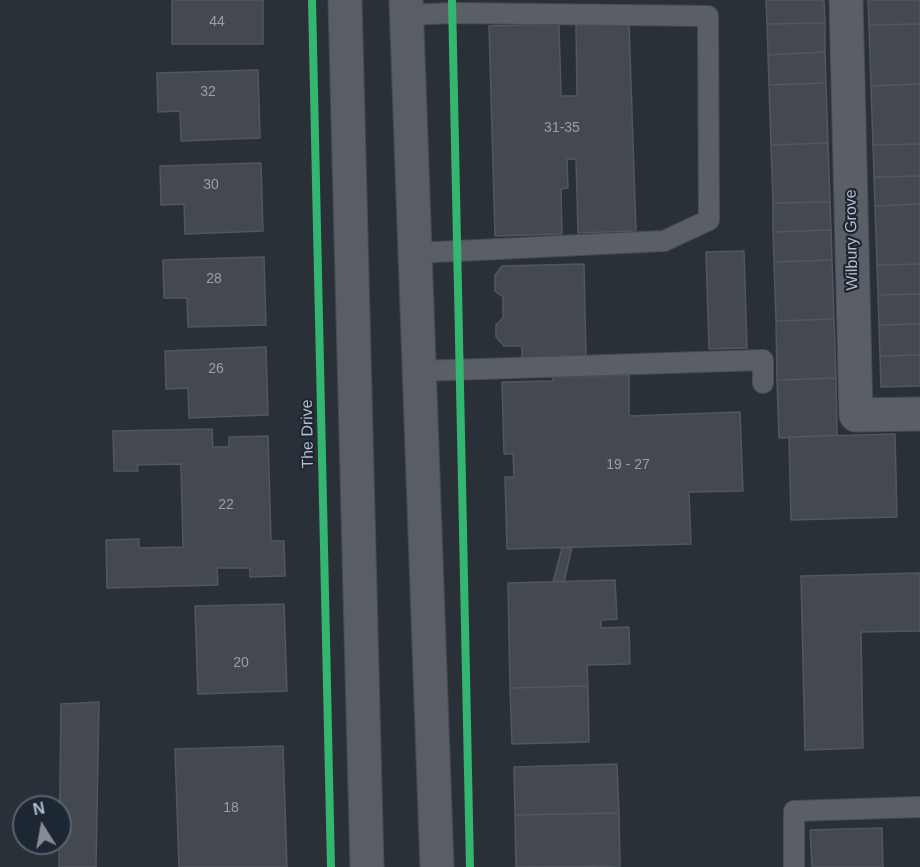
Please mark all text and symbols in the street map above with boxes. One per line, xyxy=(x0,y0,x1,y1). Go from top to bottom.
house number: 44 xyxy=(209,14,225,30)
house number: 32 xyxy=(200,84,216,100)
house number: 31-35 xyxy=(544,120,580,136)
house number: 30 xyxy=(203,177,219,193)
street label: Wilbury Grove xyxy=(842,189,862,291)
house number: 28 xyxy=(206,271,222,287)
house number: 26 xyxy=(208,361,224,377)
street label: The Drive xyxy=(298,399,318,469)
house number: 19 - 27 xyxy=(606,457,650,473)
house number: 22 xyxy=(218,497,234,513)
house number: 20 xyxy=(233,655,249,671)
north arrow xyxy=(12,795,72,855)
text: N xyxy=(32,799,46,818)
house number: 18 xyxy=(223,800,239,816)

